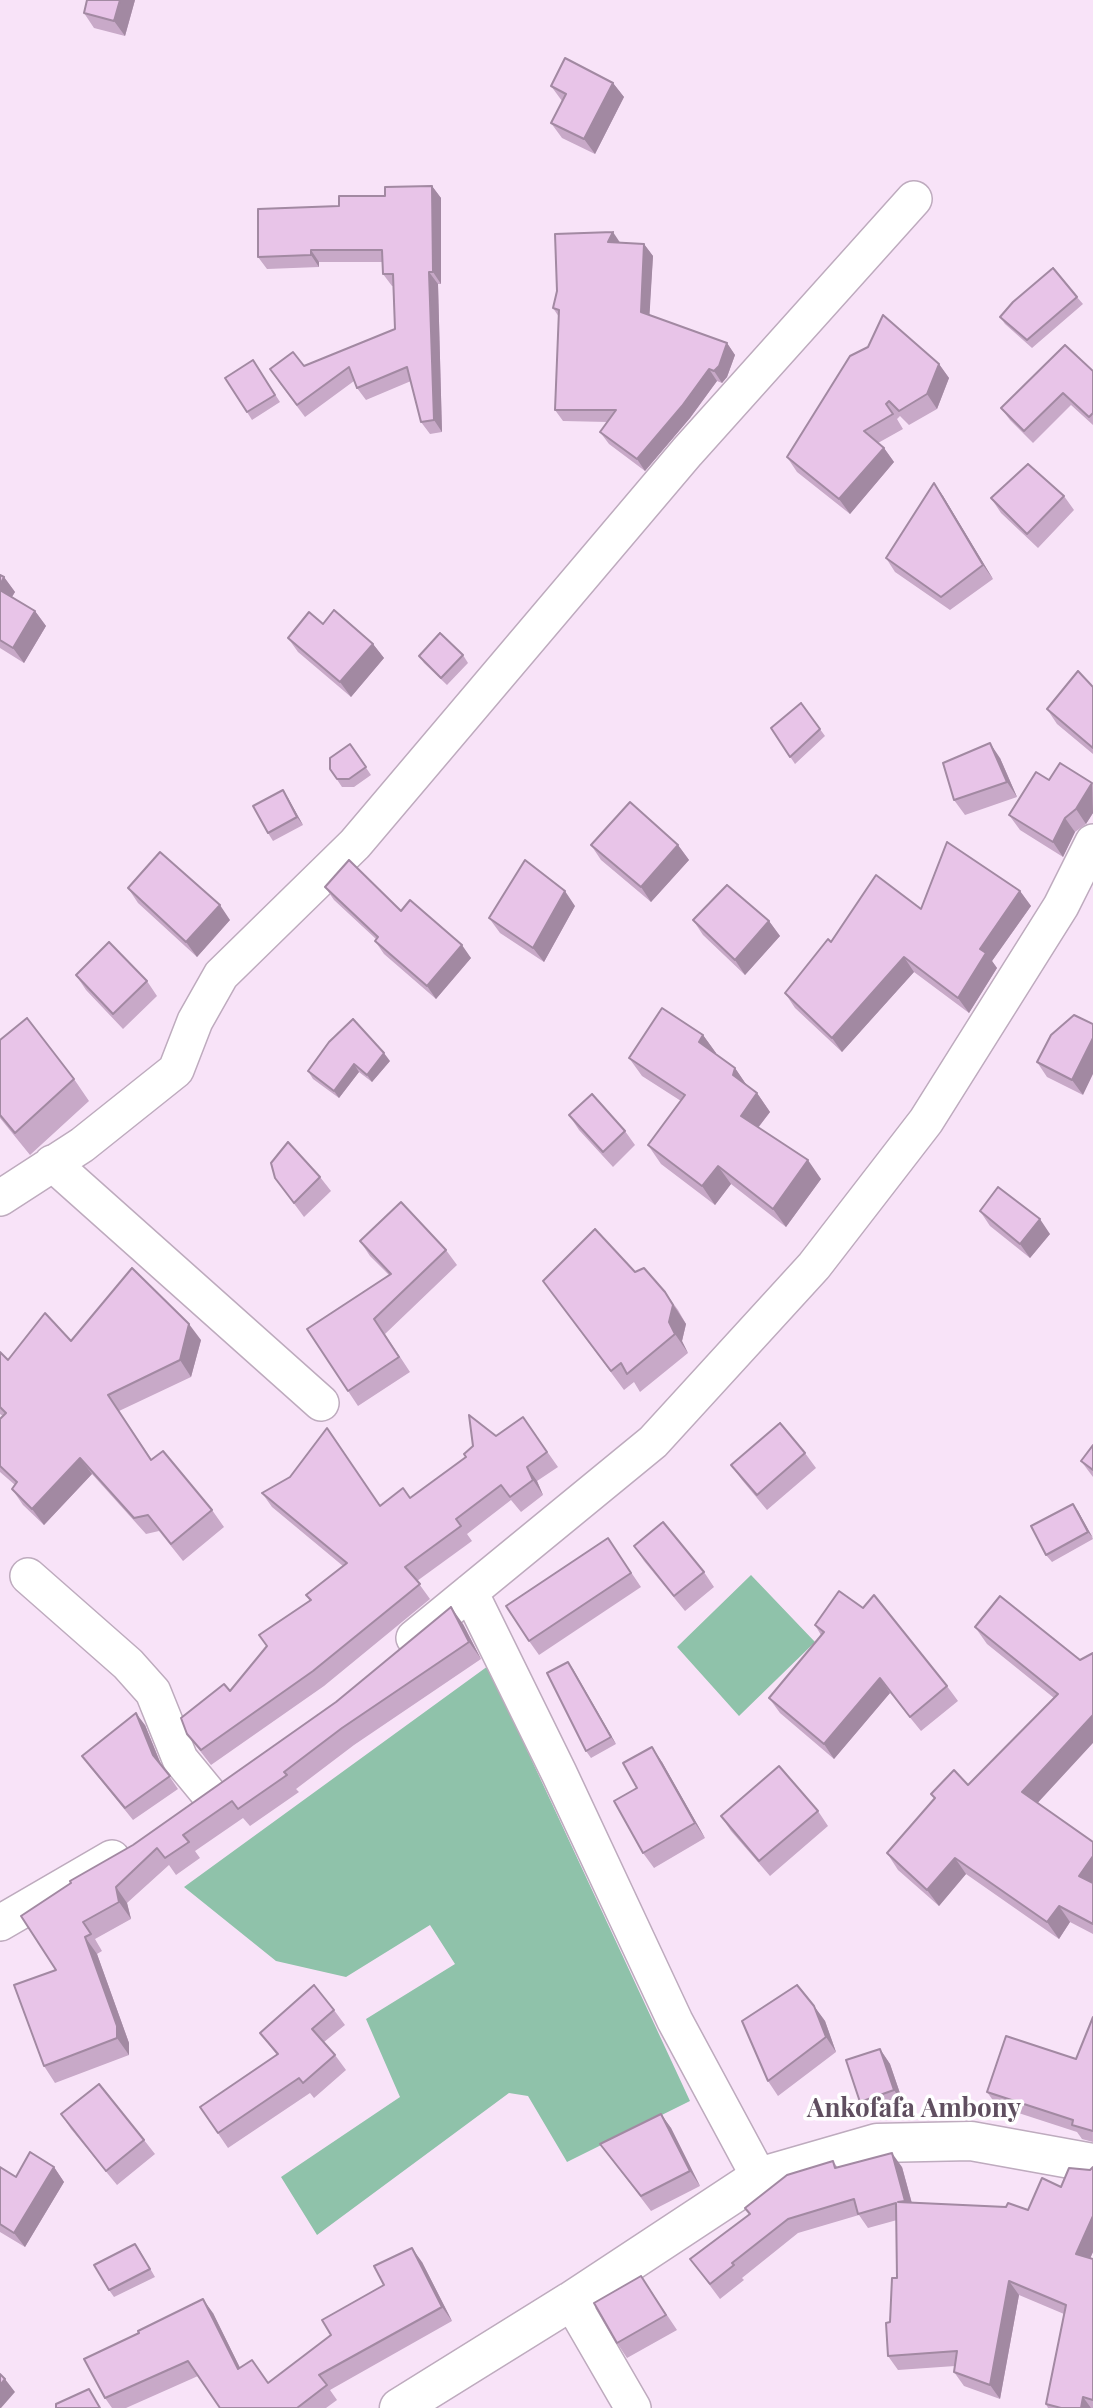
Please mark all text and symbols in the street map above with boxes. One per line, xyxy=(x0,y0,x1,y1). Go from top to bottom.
district label: Ankofafa Ambony xyxy=(807,2093,1021,2125)

